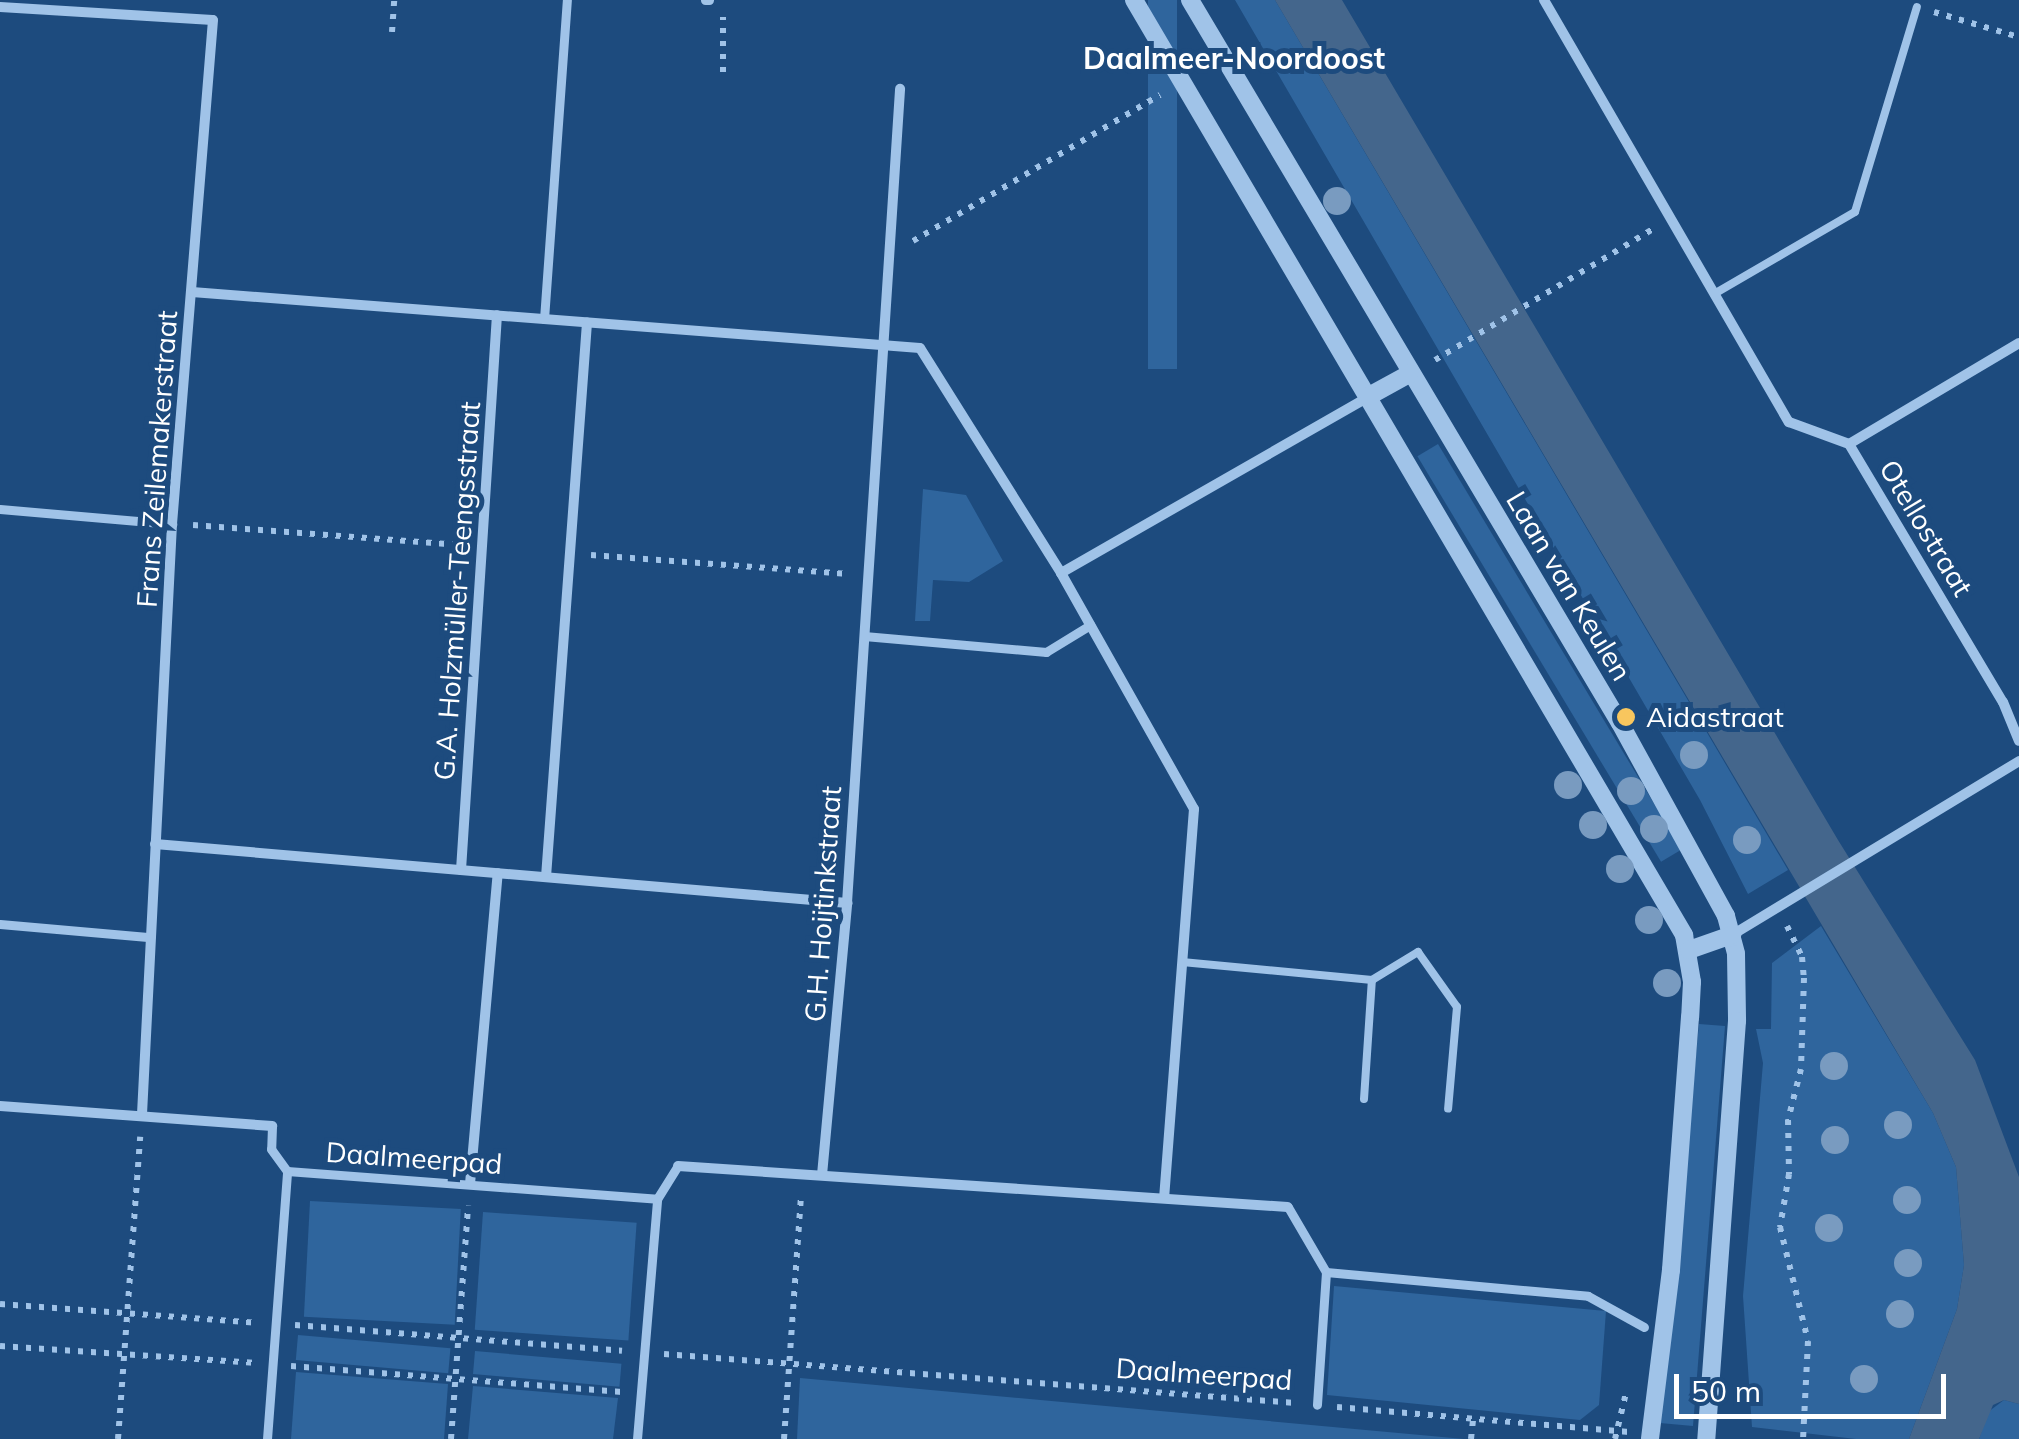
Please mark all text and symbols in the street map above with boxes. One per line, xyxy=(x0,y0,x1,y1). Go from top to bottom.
district label: Daalmeer-Noordoost xyxy=(1083,40,1385,76)
street label: Frans Zeilemakerstraat xyxy=(130,309,184,609)
street label: G.A. Holzmüller-Teengsstraat xyxy=(427,400,487,782)
street label: Otellostraat xyxy=(1872,454,1980,602)
street label: Laan van Keulen xyxy=(1499,485,1639,687)
place label: Aidastraat xyxy=(1646,700,1784,734)
marker: Aidastraat xyxy=(1615,706,1637,728)
street label: G.H. Hoijtinkstraat xyxy=(798,785,848,1023)
street label: Daalmeerpad xyxy=(325,1135,503,1181)
street label: Daalmeerpad xyxy=(1115,1351,1293,1397)
scale bar xyxy=(1679,1354,1952,1416)
text: 50 m xyxy=(1691,1372,1761,1410)

